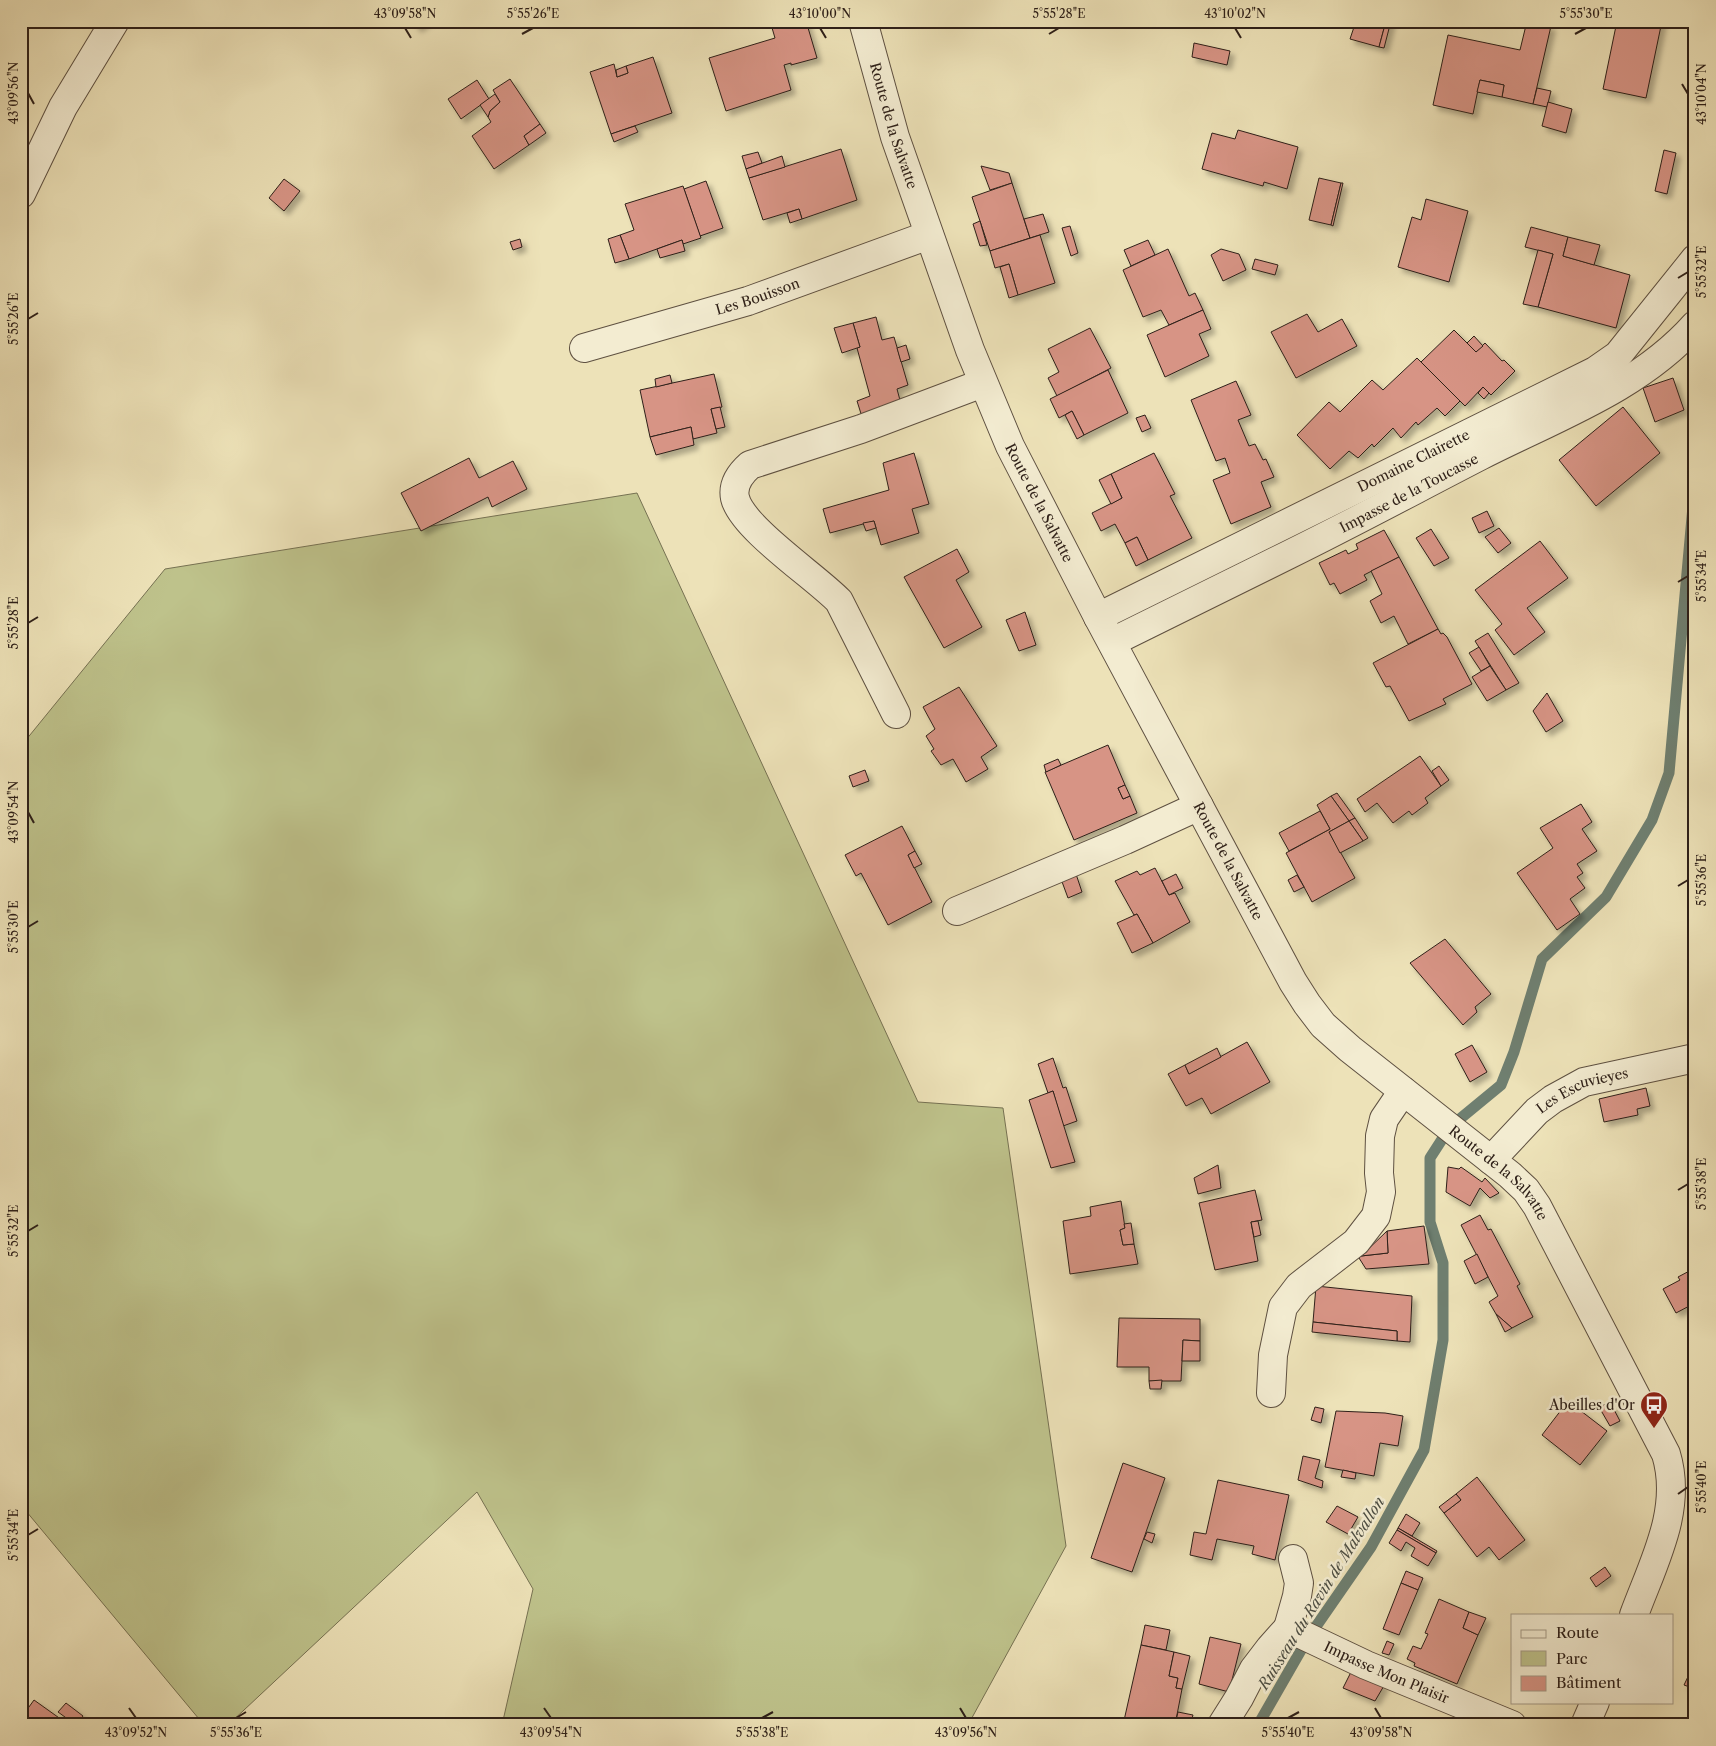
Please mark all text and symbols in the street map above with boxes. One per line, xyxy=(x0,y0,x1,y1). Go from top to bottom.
text: 43°09'58"N xyxy=(374,6,436,21)
text: 5°55'26"E xyxy=(507,6,559,21)
text: 43°10'00"N xyxy=(789,6,851,21)
text: 5°55'28"E xyxy=(1033,6,1085,21)
text: 43°10'02"N xyxy=(1204,6,1266,21)
text: 5°55'30"E xyxy=(1559,6,1613,21)
street label: Route de la Salvatte xyxy=(866,60,922,191)
text: 43°09'56"N xyxy=(6,62,21,124)
text: 43°10'04"N xyxy=(1694,63,1709,125)
text: 5°55'32"E xyxy=(1694,246,1709,298)
street label: Les Bouisson xyxy=(713,274,802,319)
text: 5°55'26"E xyxy=(6,293,21,345)
street label: Domaine Clairette xyxy=(1354,425,1473,496)
street label: Route de la Salvatte xyxy=(1001,440,1077,565)
street label: Impasse de la Toucasse xyxy=(1336,449,1481,537)
text: 5°55'34"E xyxy=(1694,550,1709,602)
text: 5°55'28"E xyxy=(6,597,21,649)
text: 43°09'54"N xyxy=(6,781,21,843)
street label: Route de la Salvatte xyxy=(1189,799,1267,923)
text: 5°55'36"E xyxy=(1694,854,1709,906)
text: 5°55'30"E xyxy=(6,900,21,954)
street label: Les Escuvieyes xyxy=(1533,1064,1630,1118)
street label: Route de la Salvatte xyxy=(1445,1121,1552,1223)
text: 5°55'38"E xyxy=(1694,1158,1709,1210)
text: 5°55'32"E xyxy=(6,1205,21,1257)
bus stop icon: Abeilles d'Or xyxy=(1639,1390,1669,1429)
place label: Abeilles d'Or xyxy=(1548,1396,1635,1414)
text: 5°55'40"E xyxy=(1694,1461,1709,1513)
water label: Ruisseau du Ravin de Malvallon xyxy=(1253,1493,1388,1694)
text: 5°55'34"E xyxy=(6,1509,21,1561)
legend xyxy=(1511,1614,1674,1704)
text: Route xyxy=(1556,1623,1599,1642)
street label: Impasse Mon Plaisir xyxy=(1321,1637,1452,1707)
text: Parc xyxy=(1556,1649,1588,1668)
text: Bâtiment xyxy=(1556,1673,1622,1692)
text: 43°09'52"N xyxy=(105,1725,167,1740)
text: 5°55'36"E xyxy=(210,1725,262,1740)
text: 43°09'54"N xyxy=(520,1725,582,1740)
text: 5°55'38"E xyxy=(736,1725,788,1740)
text: 43°09'56"N xyxy=(935,1725,997,1740)
text: 5°55'40"E xyxy=(1262,1725,1314,1740)
text: 43°09'58"N xyxy=(1350,1725,1412,1740)

